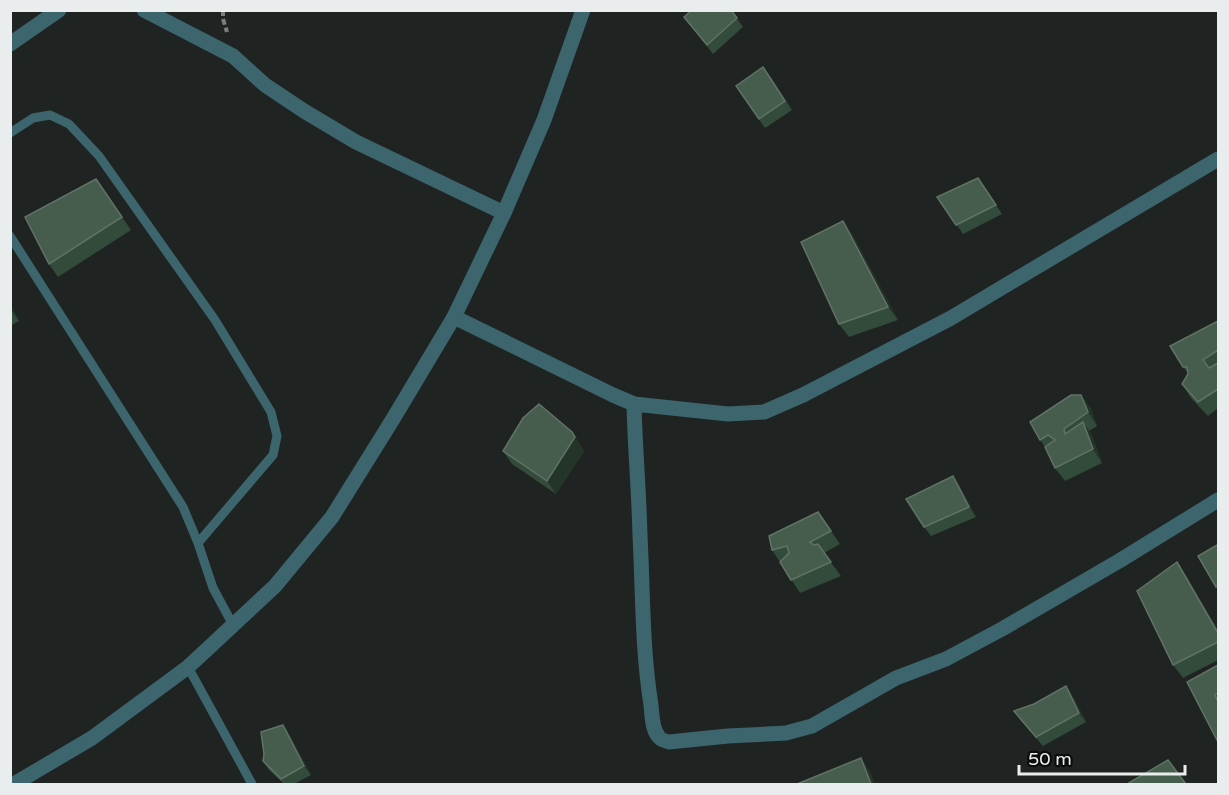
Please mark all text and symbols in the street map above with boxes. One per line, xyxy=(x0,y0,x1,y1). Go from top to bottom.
scale bar xyxy=(1019,738,1186,776)
text: 50 m xyxy=(1028,748,1072,770)

